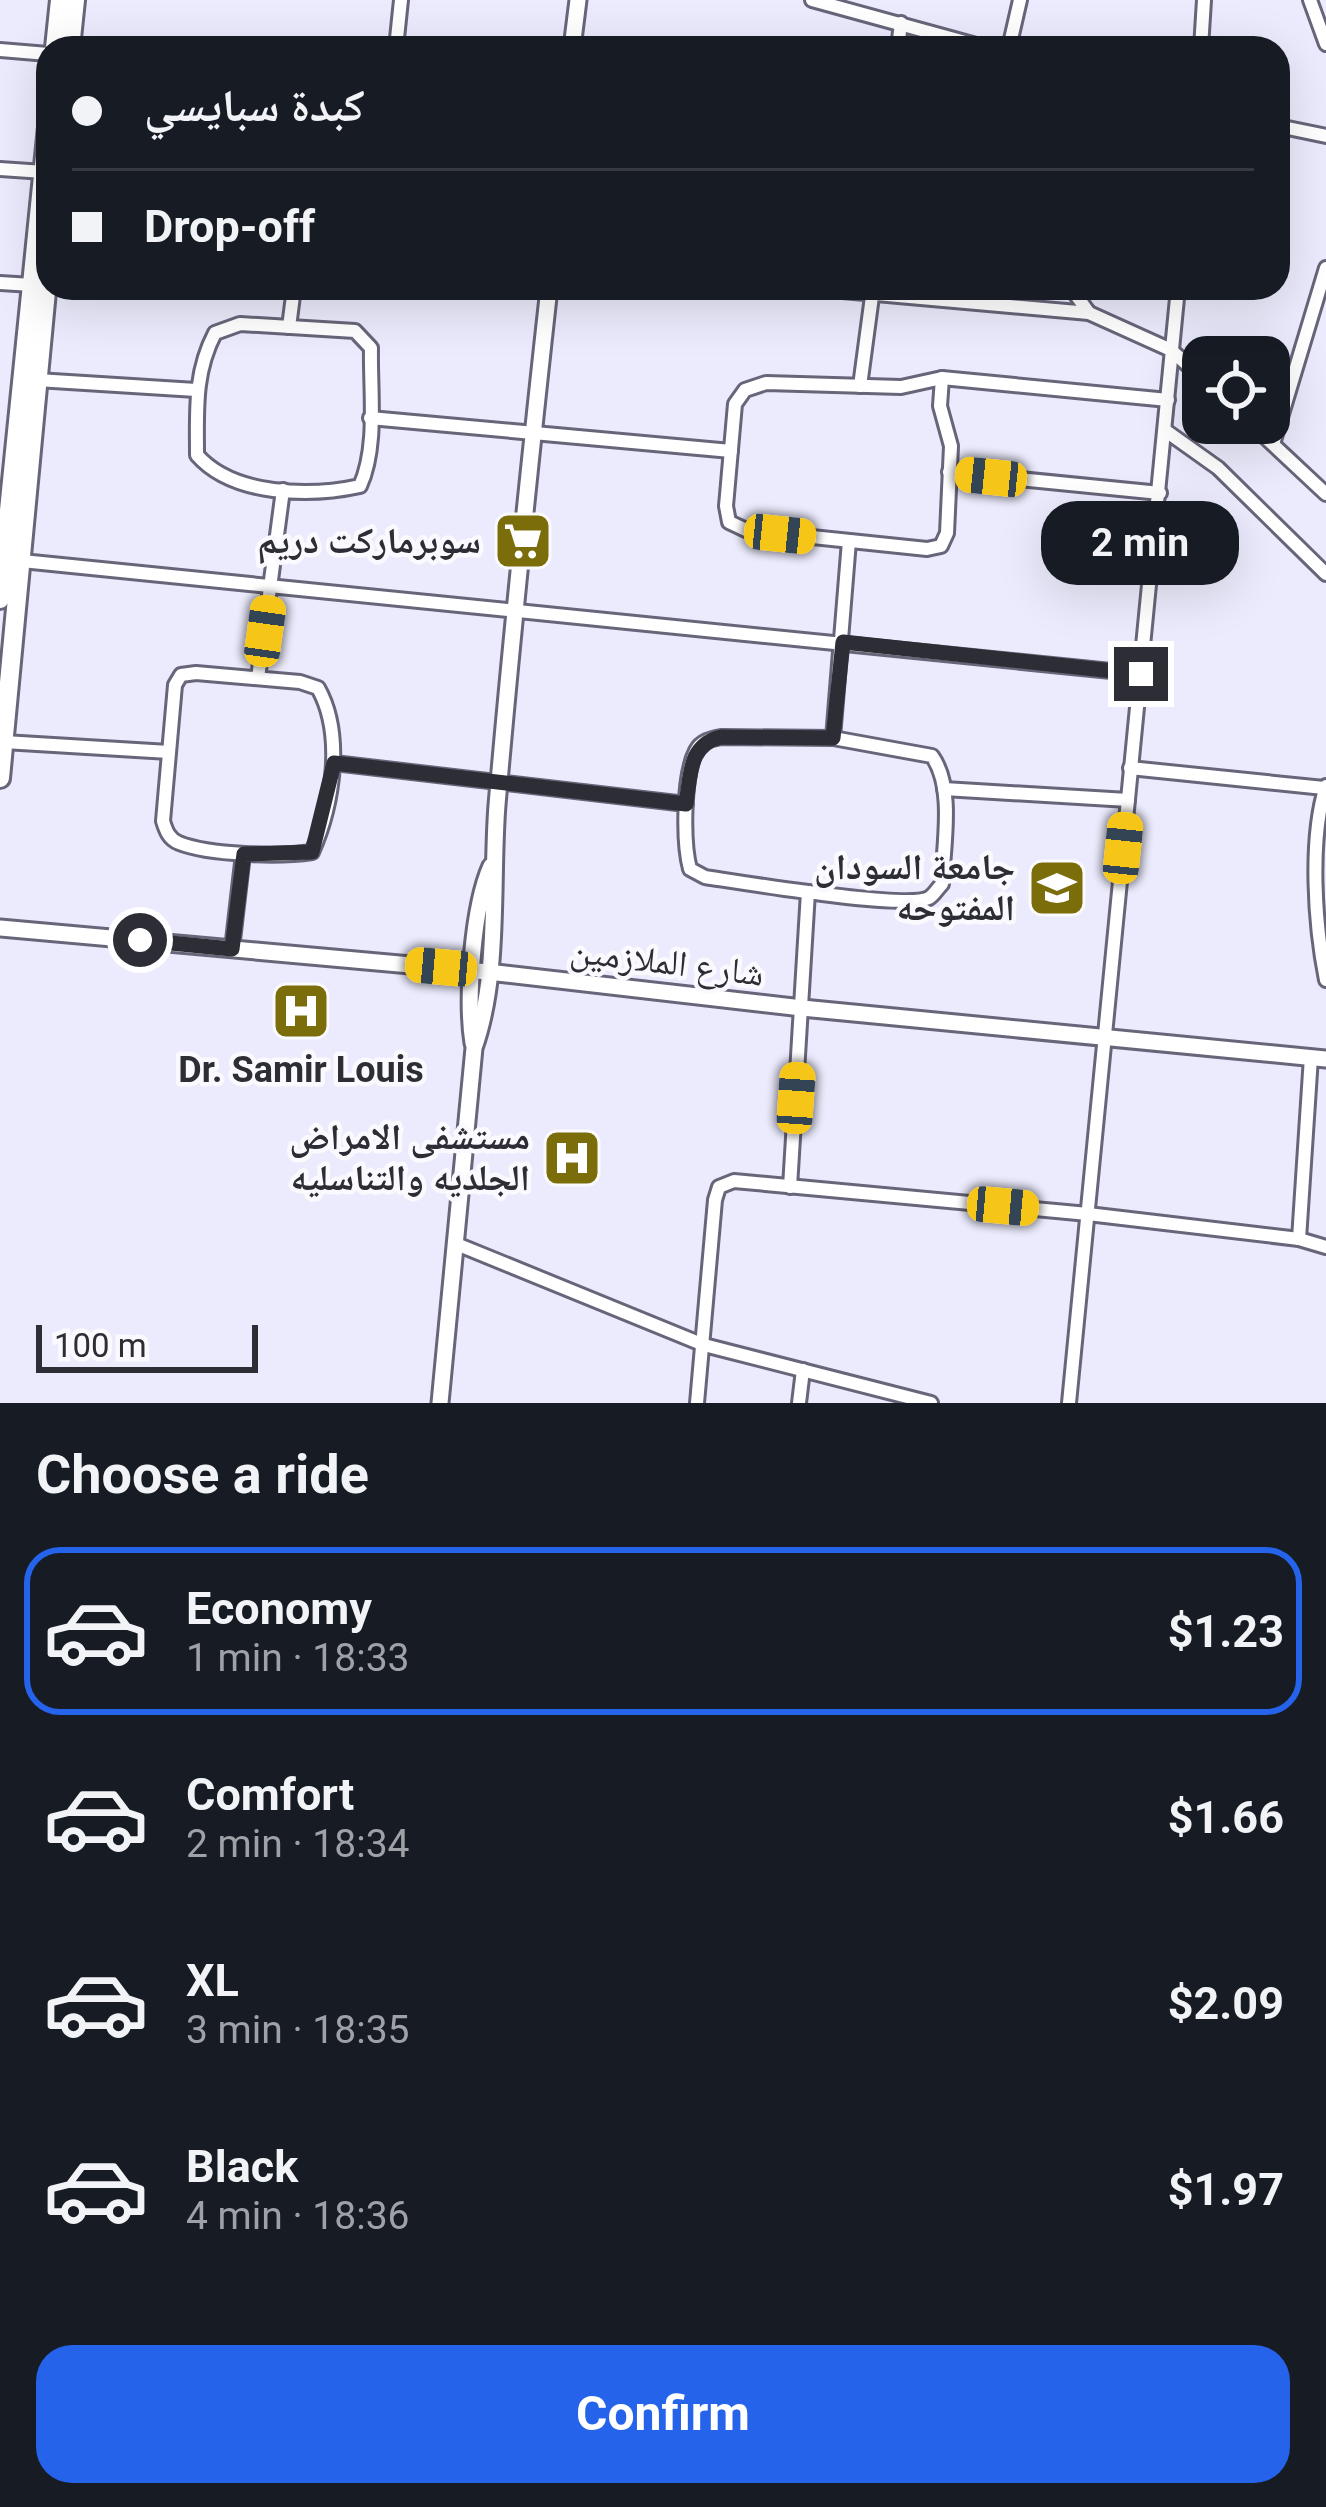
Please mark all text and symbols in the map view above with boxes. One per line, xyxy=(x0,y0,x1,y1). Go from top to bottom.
text: كبدة سبايسي xyxy=(144,79,365,132)
text: Drop-off xyxy=(144,200,315,253)
map controls xyxy=(1182,336,1290,444)
button: locate xyxy=(1182,336,1290,444)
car xyxy=(953,455,1029,499)
callout: 2 min xyxy=(1042,500,1240,584)
supermarket icon: سوبرماركت دريم xyxy=(492,510,554,572)
car xyxy=(742,512,818,556)
place label: سوبرماركت دريم xyxy=(257,520,481,565)
text: 2 min xyxy=(1091,520,1189,566)
car xyxy=(242,593,288,669)
route end xyxy=(1114,647,1168,701)
car xyxy=(1101,810,1145,886)
place label: جامعة السودان المفتوحه xyxy=(814,846,1015,929)
school or university icon: جامعة السودان المفتوحه xyxy=(1026,857,1088,919)
route start xyxy=(113,913,167,967)
street label: شارع الملازمين xyxy=(568,929,766,996)
car xyxy=(404,946,478,988)
hospital icon: Dr. Samir Louis xyxy=(270,980,332,1042)
place label: Dr. Samir Louis xyxy=(178,1049,424,1091)
car xyxy=(776,1061,816,1135)
place label: مستشفى الامراض الجلديه والتناسليه xyxy=(289,1116,530,1199)
hospital icon: مستشفى الامراض الجلديه والتناسليه xyxy=(541,1127,603,1189)
car xyxy=(966,1185,1040,1227)
scale bar xyxy=(36,1319,258,1372)
text: 100 m xyxy=(54,1326,147,1365)
text: Choose a ride xyxy=(36,1443,369,1506)
icon: car xyxy=(42,1577,150,1685)
text: Economy xyxy=(186,1582,372,1635)
text: $1.23 xyxy=(1168,1605,1284,1658)
text: 1 min · 18:33 xyxy=(186,1635,409,1681)
icon: car xyxy=(42,1763,150,1871)
text: Comfort xyxy=(186,1768,354,1821)
text: $1.66 xyxy=(1168,1791,1284,1844)
text: 2 min · 18:34 xyxy=(186,1821,409,1867)
icon: car xyxy=(42,1949,150,2057)
text: XL xyxy=(186,1954,239,2007)
text: $2.09 xyxy=(1168,1977,1284,2030)
text: 3 min · 18:35 xyxy=(186,2007,409,2053)
icon: car xyxy=(42,2135,150,2243)
text: Black xyxy=(186,2140,298,2193)
text: $1.97 xyxy=(1168,2163,1284,2216)
text: 4 min · 18:36 xyxy=(186,2193,409,2239)
button: Confirm xyxy=(36,2345,1290,2483)

